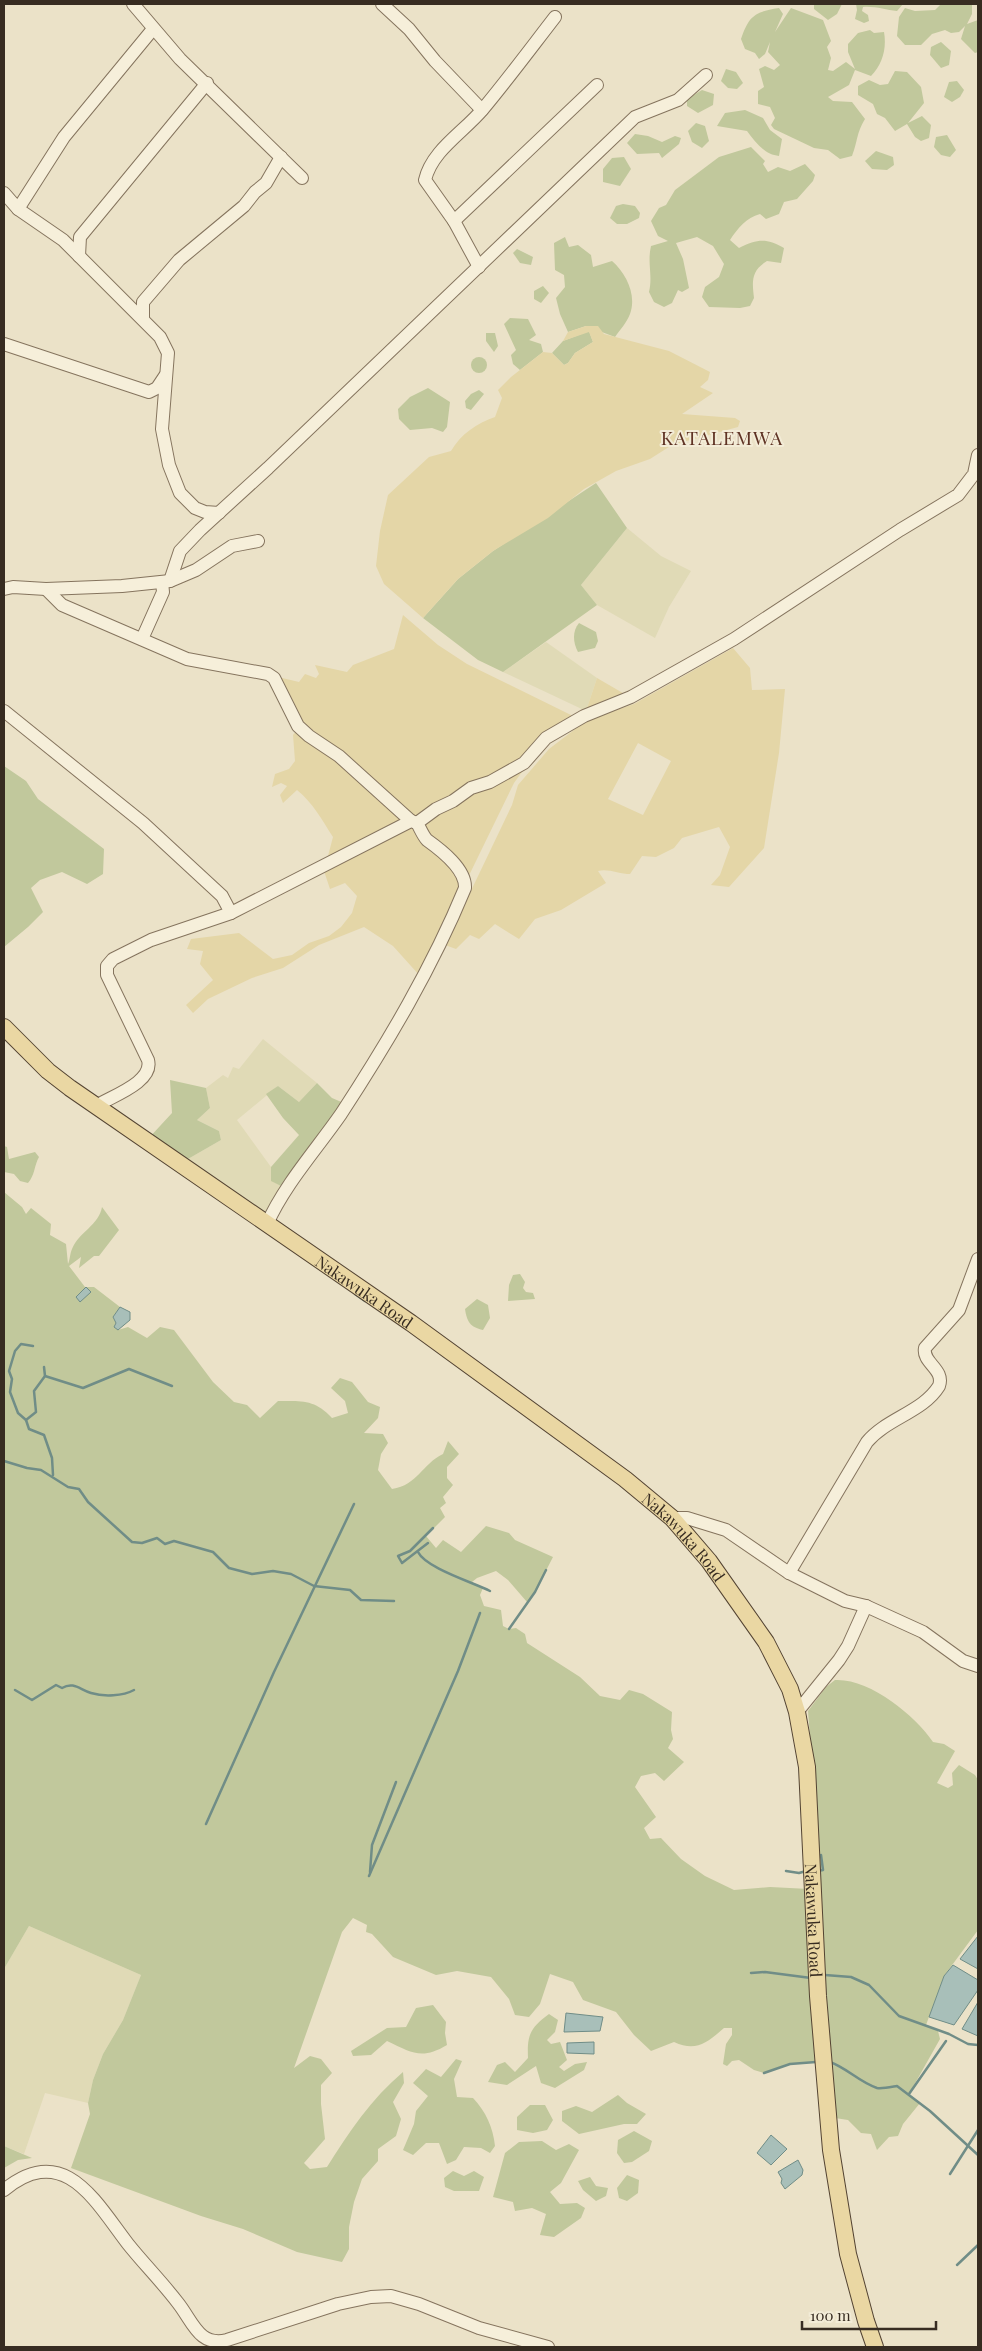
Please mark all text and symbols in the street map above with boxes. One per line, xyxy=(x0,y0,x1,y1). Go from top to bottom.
district label: KATALEMWA xyxy=(661,424,783,450)
street label: Nakawuka Road xyxy=(312,1250,418,1332)
street label: Nakawuka Road xyxy=(638,1488,730,1585)
street label: Nakawuka Road xyxy=(801,1863,828,1978)
scale bar xyxy=(802,2298,936,2330)
text: 100 m xyxy=(810,2305,851,2325)

